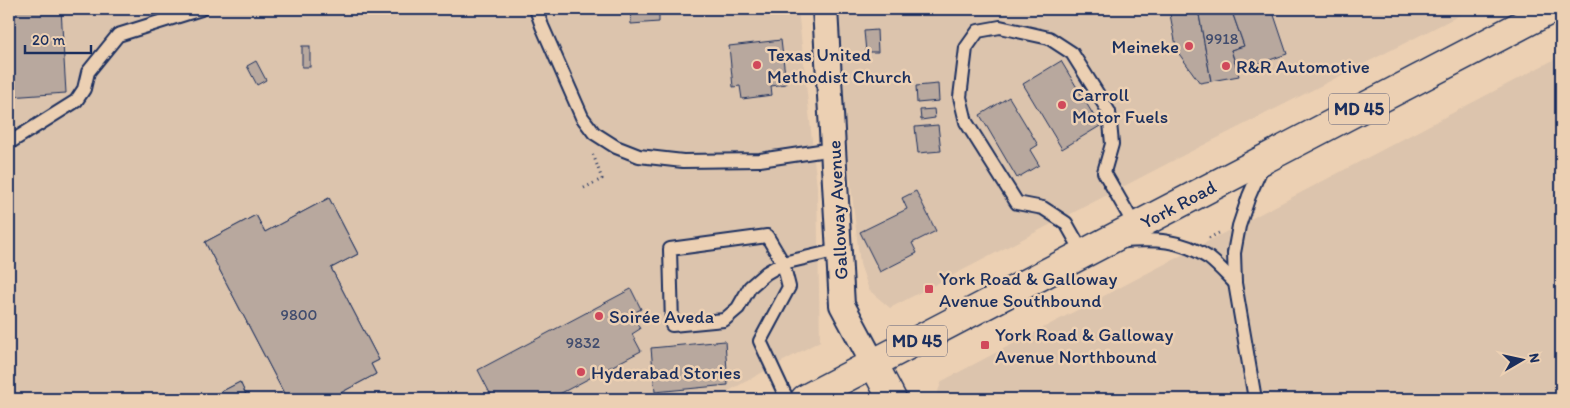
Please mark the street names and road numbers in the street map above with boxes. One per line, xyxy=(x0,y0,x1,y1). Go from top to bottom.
road number: MD 45 xyxy=(1329,94,1389,125)
street label: Galloway Avenue xyxy=(822,140,853,280)
street label: York Road xyxy=(1136,175,1221,234)
road number: MD 45 xyxy=(887,326,947,356)

